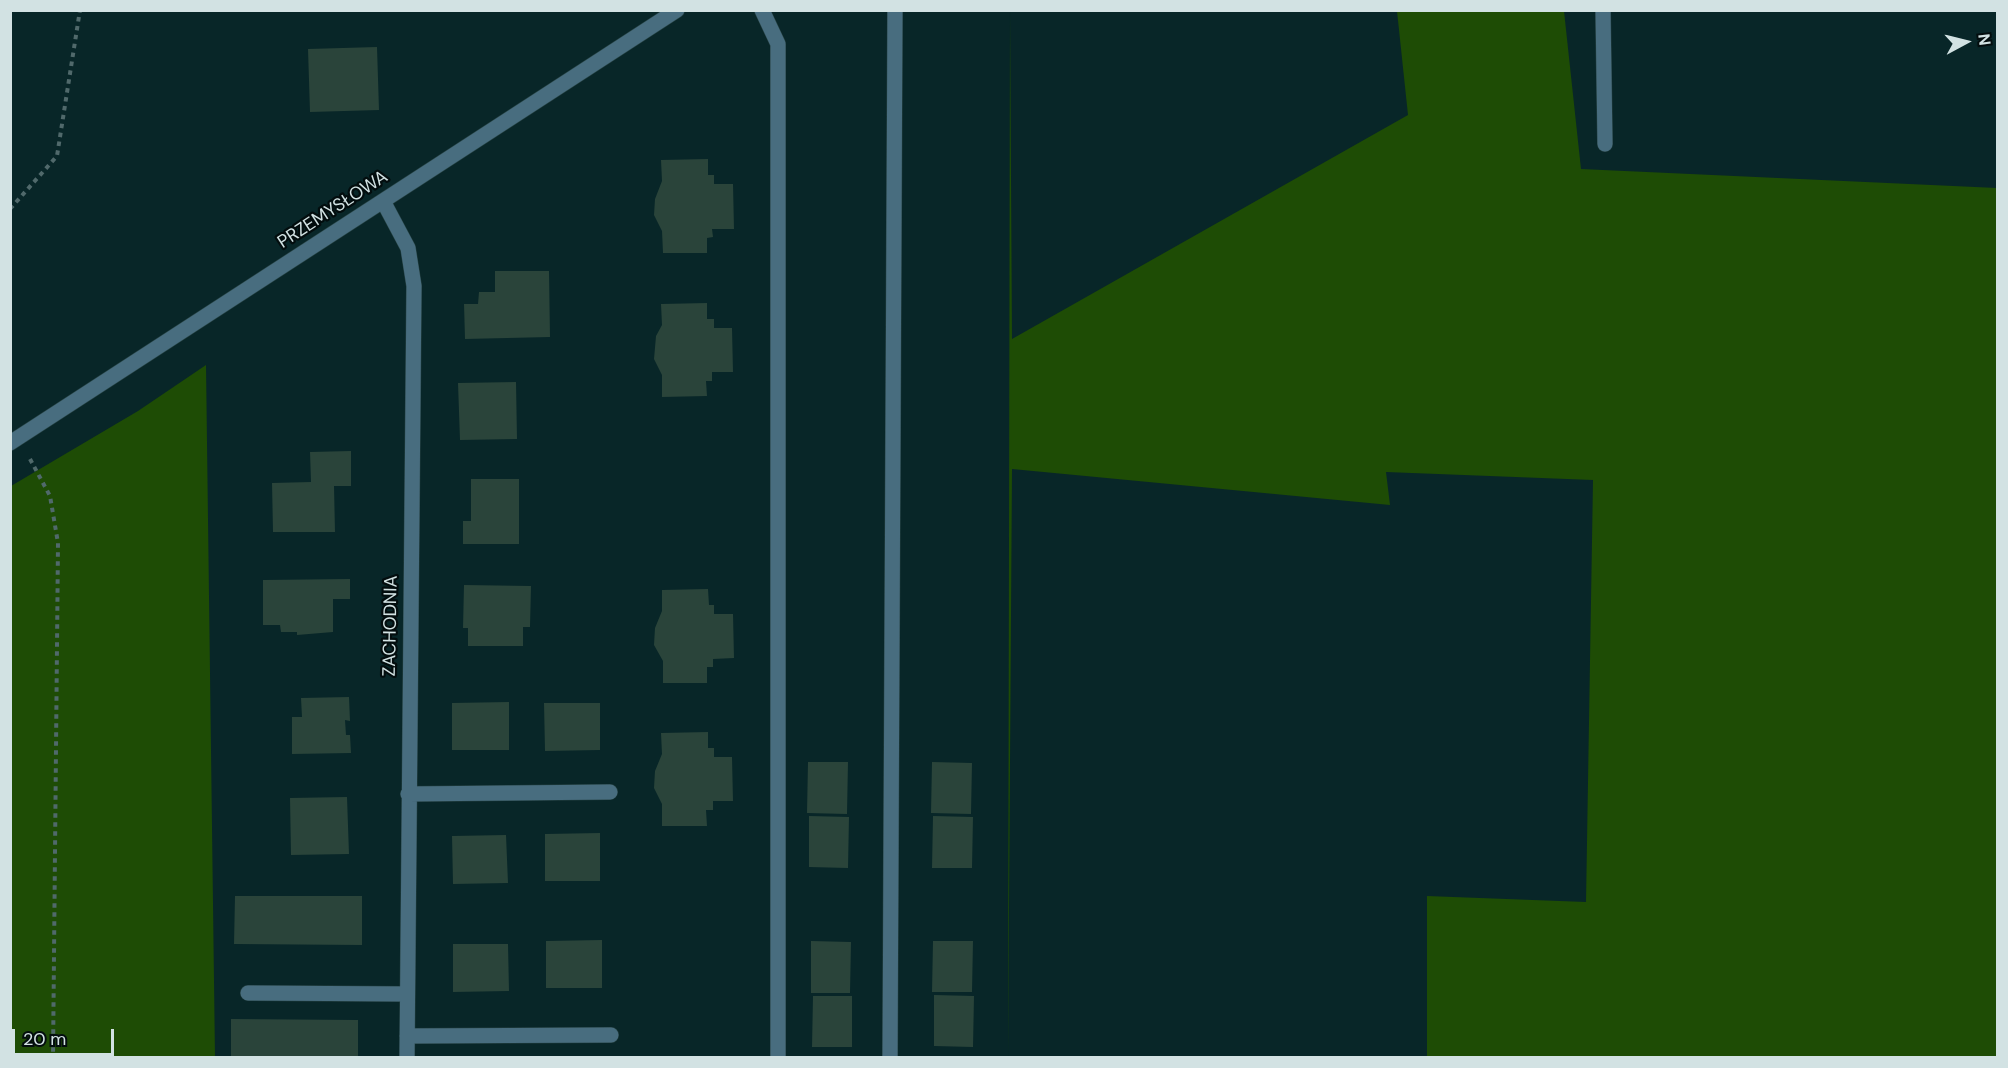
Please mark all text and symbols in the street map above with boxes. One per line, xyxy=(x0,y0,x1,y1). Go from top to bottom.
north arrow xyxy=(1936,12,1996,72)
text: N xyxy=(1973,33,1995,47)
street label: PRZEMYSŁOWA xyxy=(274,166,392,254)
street label: ZACHODNIA xyxy=(379,575,403,677)
scale bar xyxy=(15,1017,117,1055)
text: 20 m xyxy=(23,1027,66,1051)

